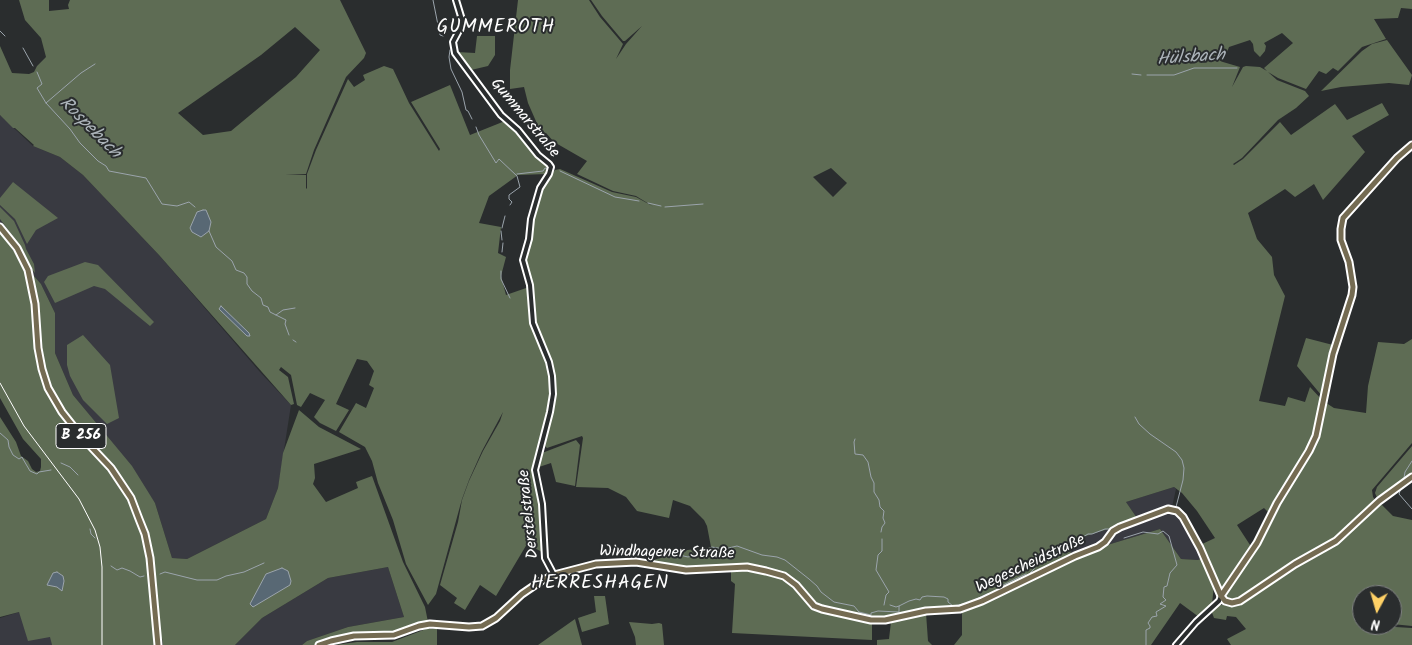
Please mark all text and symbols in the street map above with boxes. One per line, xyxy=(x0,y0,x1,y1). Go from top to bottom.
district label: GUMMEROTH xyxy=(436,18,556,40)
water label: Hülsbach xyxy=(1156,46,1226,72)
street label: Gummarstraße xyxy=(485,75,563,163)
water label: Rospebach xyxy=(54,94,124,164)
road number: B 256 xyxy=(56,424,106,448)
street label: Derstelstraße xyxy=(516,469,544,559)
street label: Wegescheidstraße xyxy=(973,531,1089,599)
street label: Windhagener Straße xyxy=(599,543,735,565)
district label: HERRESHAGEN xyxy=(530,574,670,596)
north arrow xyxy=(1352,585,1402,635)
text: N xyxy=(1370,613,1381,635)

